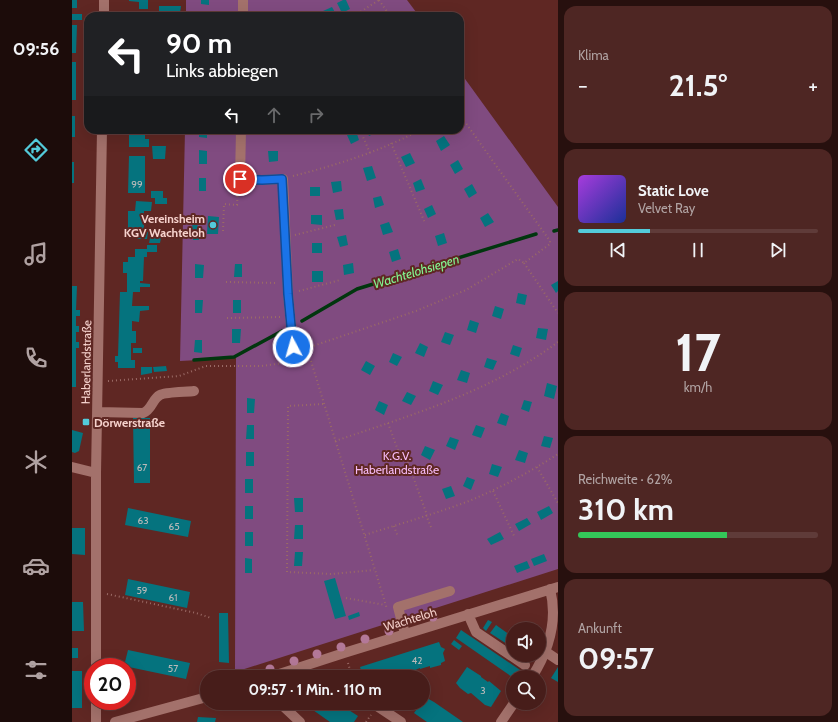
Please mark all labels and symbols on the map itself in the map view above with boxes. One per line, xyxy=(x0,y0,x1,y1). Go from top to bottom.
pin xyxy=(223,162,257,196)
house number: 99 xyxy=(131,178,143,191)
place label: Vereinsheim KGV Wachteloh xyxy=(124,211,205,240)
marker: Vereinsheim KGV Wachteloh xyxy=(208,220,218,230)
water label: Wachtelohsiepen xyxy=(371,250,461,292)
street label: Haberlandstraße xyxy=(78,320,94,404)
position arrow xyxy=(272,326,314,368)
place label: Dörwerstraße xyxy=(94,415,165,430)
marker: Dörwerstraße xyxy=(81,417,91,427)
park label: K.G.V. Haberlandstraße xyxy=(355,448,439,477)
house number: 67 xyxy=(137,461,147,474)
house number: 63 xyxy=(137,514,149,527)
house number: 65 xyxy=(168,520,180,533)
house number: 59 xyxy=(136,584,148,597)
house number: 61 xyxy=(169,591,177,604)
street label: Wachteloh xyxy=(382,604,438,634)
house number: 42 xyxy=(411,654,423,667)
speed limit sign: 20 xyxy=(84,658,136,710)
house number: 57 xyxy=(168,662,178,675)
house number: 3 xyxy=(480,684,486,697)

